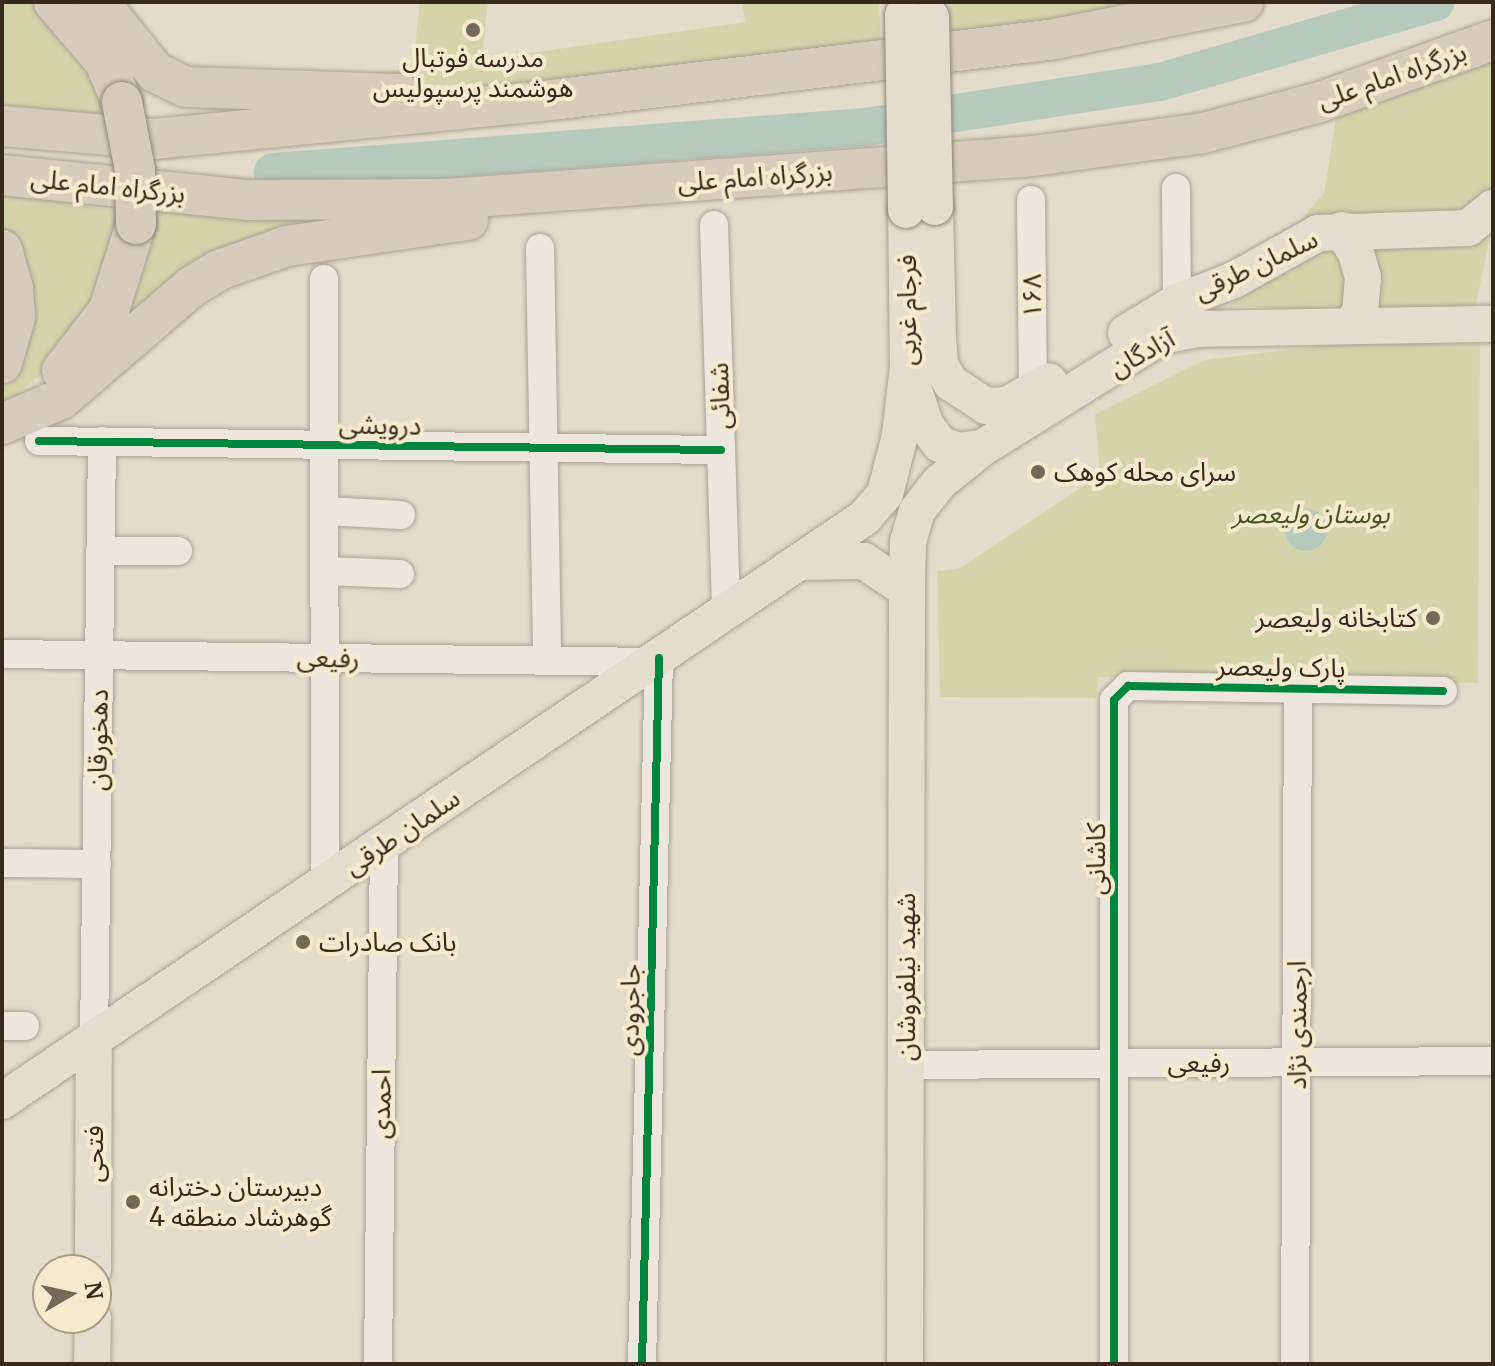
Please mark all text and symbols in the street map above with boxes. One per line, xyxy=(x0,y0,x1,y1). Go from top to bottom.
marker: مدرسه فوتبال هوشمند پرسپولیس xyxy=(464,21,482,39)
street label: بزرگراه امام علی xyxy=(1314,36,1470,116)
place label: مدرسه فوتبال هوشمند پرسپولیس xyxy=(373,42,573,104)
street label: بزرگراه امام علی xyxy=(677,156,833,198)
street label: بزرگراه امام علی xyxy=(29,162,187,210)
street label: سلمان طرقی xyxy=(1189,223,1323,307)
street label: فرجام غربی xyxy=(891,254,923,366)
street label: ۱۶۸ xyxy=(1016,273,1048,319)
street label: آزادگان xyxy=(1104,322,1180,384)
street label: شفائی xyxy=(703,362,737,430)
street label: درویشی xyxy=(338,409,422,441)
place label: سرای محله کوهک xyxy=(1054,456,1236,488)
marker: سرای محله کوهک xyxy=(1029,463,1047,481)
park label: بوستان ولیعصر xyxy=(1232,498,1390,530)
place label: کتابخانه ولیعصر xyxy=(1256,602,1417,634)
marker: کتابخانه ولیعصر xyxy=(1424,609,1442,627)
street label: رفیعی xyxy=(296,642,360,674)
street label: پارک ولیعصر xyxy=(1216,650,1346,684)
street label: دهخورقان xyxy=(82,689,114,791)
street label: سلمان طرقی xyxy=(338,782,466,882)
street label: کاشانی xyxy=(1080,823,1112,895)
street label: شهید نیلفروشان xyxy=(890,893,922,1061)
place label: بانک صادرات xyxy=(319,926,456,958)
marker: بانک صادرات xyxy=(294,933,312,951)
street label: ارجمندی نژاد xyxy=(1281,961,1313,1089)
street label: جاجرودی xyxy=(614,964,646,1056)
street label: رفیعی xyxy=(1168,1047,1230,1079)
street label: احمدی xyxy=(365,1069,397,1139)
street label: فتحی xyxy=(78,1125,110,1183)
place label: دبیرستان دخترانه گوهرشاد منطقه 4 xyxy=(149,1171,332,1232)
marker: دبیرستان دخترانه گوهرشاد منطقه 4 xyxy=(124,1193,142,1211)
north arrow xyxy=(32,1254,112,1334)
text: N xyxy=(79,1280,109,1301)

